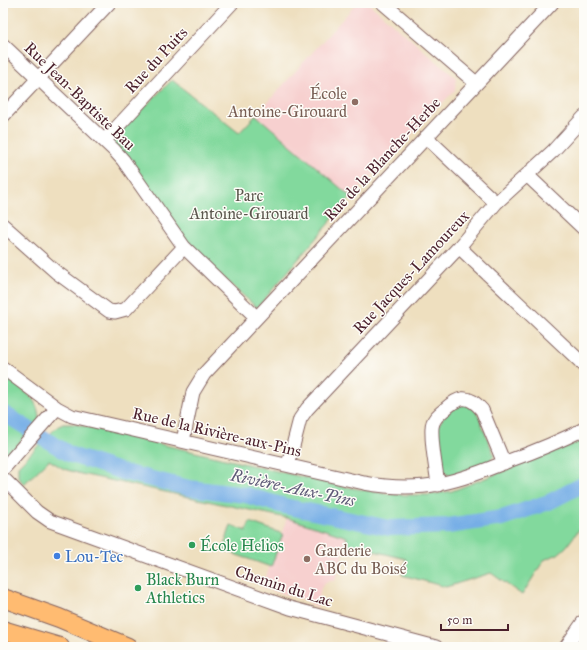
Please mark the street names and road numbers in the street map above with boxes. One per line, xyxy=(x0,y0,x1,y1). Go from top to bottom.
street label: Rue du Puits xyxy=(121,23,191,97)
street label: Rue Jean-Baptiste Bau xyxy=(20,38,140,155)
street label: Rue de la Blanche-Herbe xyxy=(320,93,445,225)
street label: Rue Jacques-Lamoureux xyxy=(349,206,474,338)
street label: Rue de la Rivière-aux-Pins xyxy=(131,403,303,461)
street label: Chemin du Lac xyxy=(233,561,336,611)

